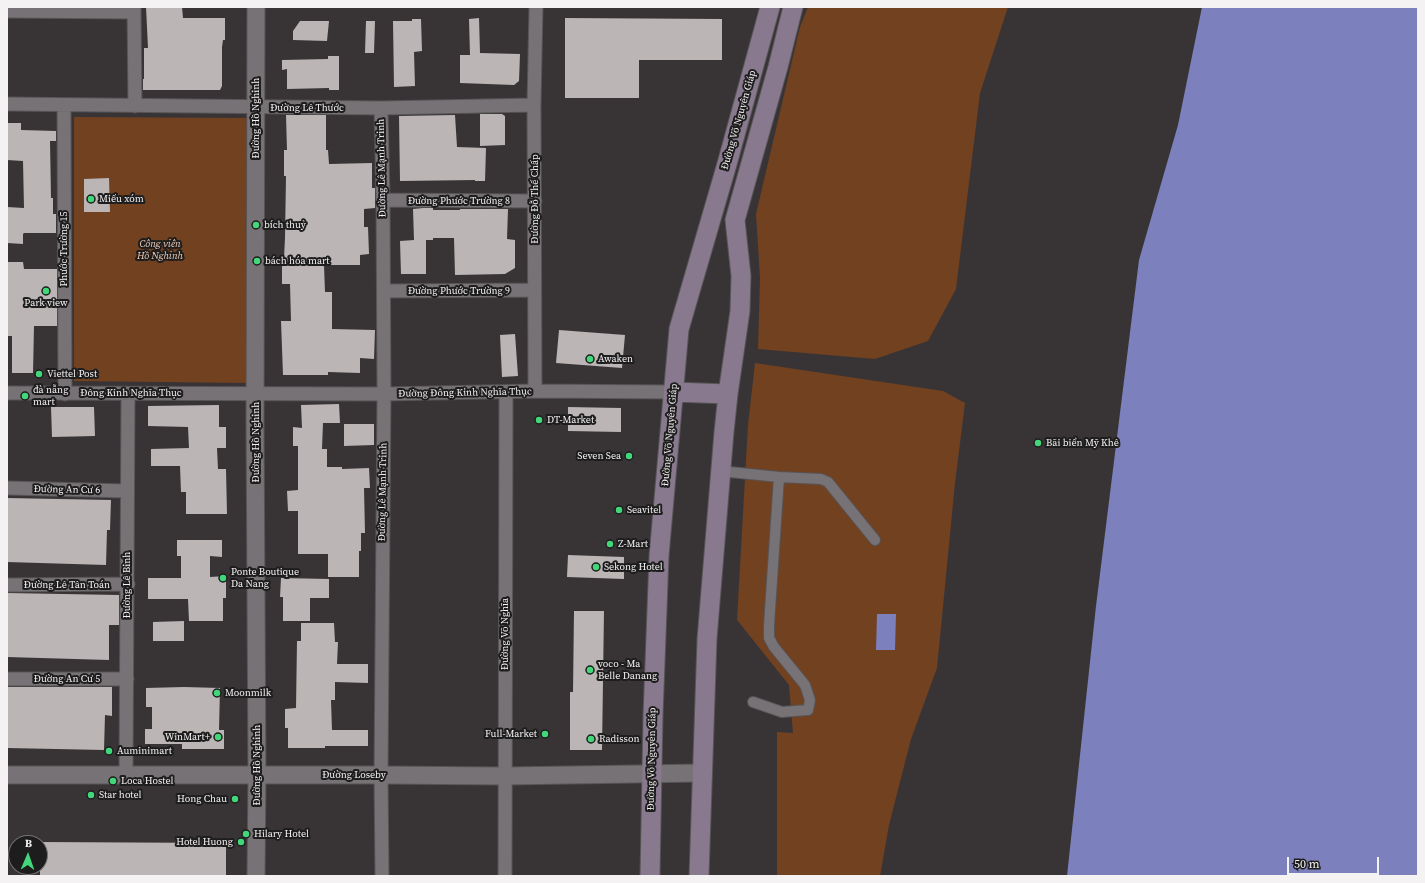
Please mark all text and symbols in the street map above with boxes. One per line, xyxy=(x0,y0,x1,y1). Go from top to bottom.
street label: Đường Võ Nguyên Giáp xyxy=(719,69,759,171)
street label: Đường Hồ Nghinh xyxy=(250,78,262,158)
street label: Đường Lê Thước xyxy=(270,102,344,114)
street label: Đường Lê Mạnh Trinh xyxy=(375,119,389,217)
street label: Đường Đỗ Thế Chấp xyxy=(529,154,541,244)
place label: Miếu xóm xyxy=(99,193,144,205)
marker: Miếu xóm xyxy=(86,194,96,204)
street label: Đường Phước Trường 8 xyxy=(408,195,510,207)
street label: Phước Trường 15 xyxy=(58,211,70,287)
place label: bích thuỷ xyxy=(264,219,306,231)
marker: bích thuỷ xyxy=(251,220,261,230)
park label: Công viên Hồ Nghinh xyxy=(137,238,183,262)
place label: bách hóa mart xyxy=(265,255,330,267)
marker: bách hóa mart xyxy=(252,256,262,266)
street label: Đường Phước Trường 9 xyxy=(408,285,510,297)
marker: Park view xyxy=(41,286,51,296)
place label: Park view xyxy=(24,297,68,309)
place label: Awaken xyxy=(598,353,633,365)
marker: Awaken xyxy=(585,354,595,364)
place label: Viettel Post xyxy=(47,368,97,380)
marker: Viettel Post xyxy=(34,369,44,379)
street label: Đường Võ Nguyên Giáp xyxy=(660,383,680,487)
place label: đà nẵng mart xyxy=(33,384,68,408)
street label: Đường Đông Kinh Nghĩa Thục xyxy=(398,386,532,400)
street label: Đông Kinh Nghĩa Thục xyxy=(80,387,182,399)
marker: đà nẵng mart xyxy=(20,391,30,401)
street label: Đường Hồ Nghinh xyxy=(250,402,262,482)
place label: DT-Market xyxy=(547,414,594,426)
marker: DT-Market xyxy=(534,415,544,425)
place label: Bãi biển Mỹ Khê xyxy=(1046,437,1119,449)
marker: Bãi biển Mỹ Khê xyxy=(1033,438,1043,448)
street label: Đường Lê Mạnh Trinh xyxy=(376,443,390,541)
place label: Seven Sea xyxy=(577,450,621,462)
marker: Seven Sea xyxy=(624,451,634,461)
street label: Đường An Cư 6 xyxy=(34,483,100,497)
place label: Seavitel xyxy=(627,504,661,516)
marker: Seavitel xyxy=(614,505,624,515)
place label: Z-Mart xyxy=(618,538,648,550)
marker: Z-Mart xyxy=(605,539,615,549)
street label: Đường Lê Binh xyxy=(121,552,133,618)
place label: Sekong Hotel xyxy=(604,561,663,573)
marker: Sekong Hotel xyxy=(591,562,601,572)
place label: Ponte Boutique Da Nang xyxy=(231,566,299,590)
marker: Ponte Boutique Da Nang xyxy=(218,573,228,583)
street label: Đường Lê Tân Toán xyxy=(24,579,110,591)
street label: Đường Võ Nghĩa xyxy=(499,598,511,670)
place label: voco - Ma Belle Danang xyxy=(598,658,657,682)
marker: voco - Ma Belle Danang xyxy=(585,665,595,675)
street label: Đường An Cư 5 xyxy=(34,673,100,685)
place label: Moonmilk xyxy=(225,687,271,699)
marker: Moonmilk xyxy=(212,688,222,698)
street label: Đường Võ Nguyên Giáp xyxy=(645,708,659,810)
street label: Đường Hồ Nghinh xyxy=(251,725,263,805)
place label: Full-Market xyxy=(485,728,537,740)
marker: Full-Market xyxy=(540,729,550,739)
place label: WinMart+ xyxy=(165,731,210,743)
marker: WinMart+ xyxy=(213,732,223,742)
place label: Radisson xyxy=(599,733,639,745)
marker: Radisson xyxy=(586,734,596,744)
place label: Auminimart xyxy=(117,745,172,757)
marker: Auminimart xyxy=(104,746,114,756)
street label: Đường Loseby xyxy=(322,769,386,781)
place label: Loca Hostel xyxy=(121,775,173,787)
marker: Loca Hostel xyxy=(108,776,118,786)
place label: Star hotel xyxy=(99,789,141,801)
marker: Star hotel xyxy=(86,790,96,800)
place label: Hong Chau xyxy=(177,793,227,805)
marker: Hong Chau xyxy=(230,794,240,804)
place label: Hilary Hotel xyxy=(254,828,309,840)
marker: Hilary Hotel xyxy=(241,829,251,839)
north arrow xyxy=(8,835,48,875)
text: B xyxy=(25,836,32,851)
place label: Hotel Huong xyxy=(176,836,233,848)
marker: Hotel Huong xyxy=(236,837,246,847)
scale bar xyxy=(1289,849,1381,875)
text: 50 m xyxy=(1294,856,1320,872)

